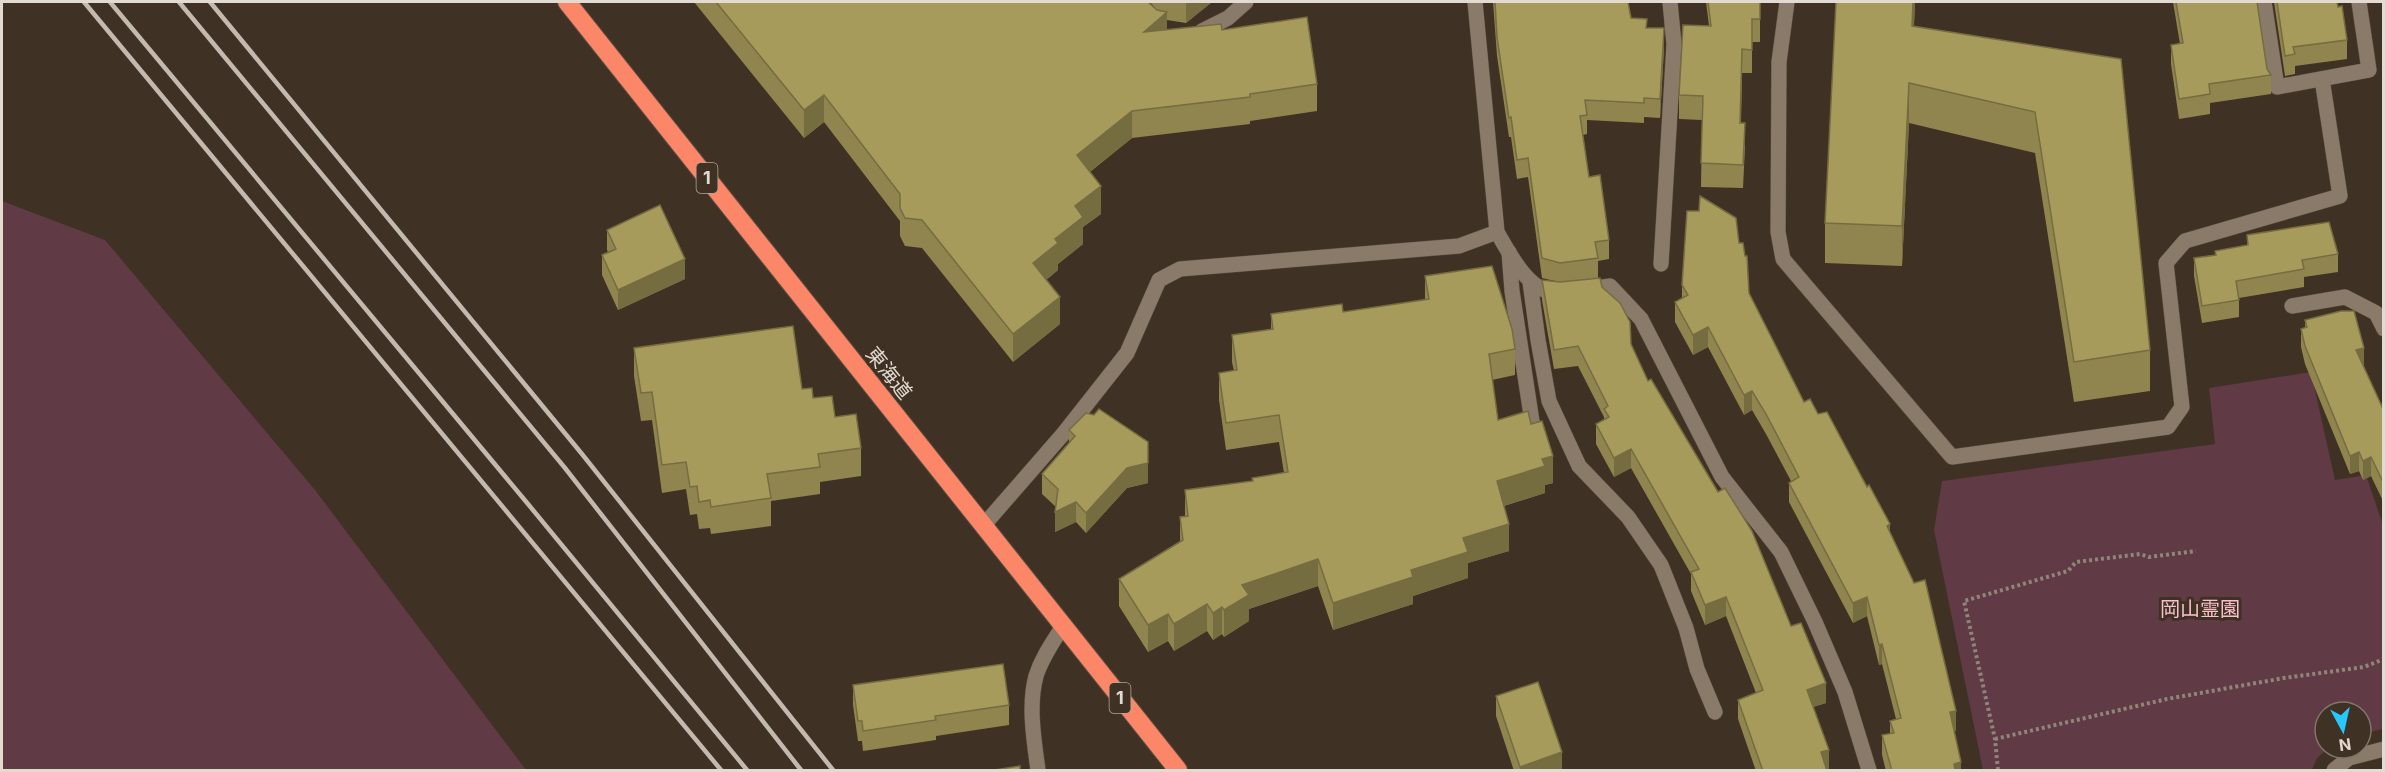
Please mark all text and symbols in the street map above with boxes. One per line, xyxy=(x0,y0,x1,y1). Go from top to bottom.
road number: 1 xyxy=(696,163,718,193)
street label: 東海道 xyxy=(861,342,917,404)
park label: 岡山霊園 xyxy=(2160,597,2240,621)
road number: 1 xyxy=(1110,683,1130,713)
north arrow xyxy=(2313,700,2373,760)
text: N xyxy=(2338,734,2353,756)

